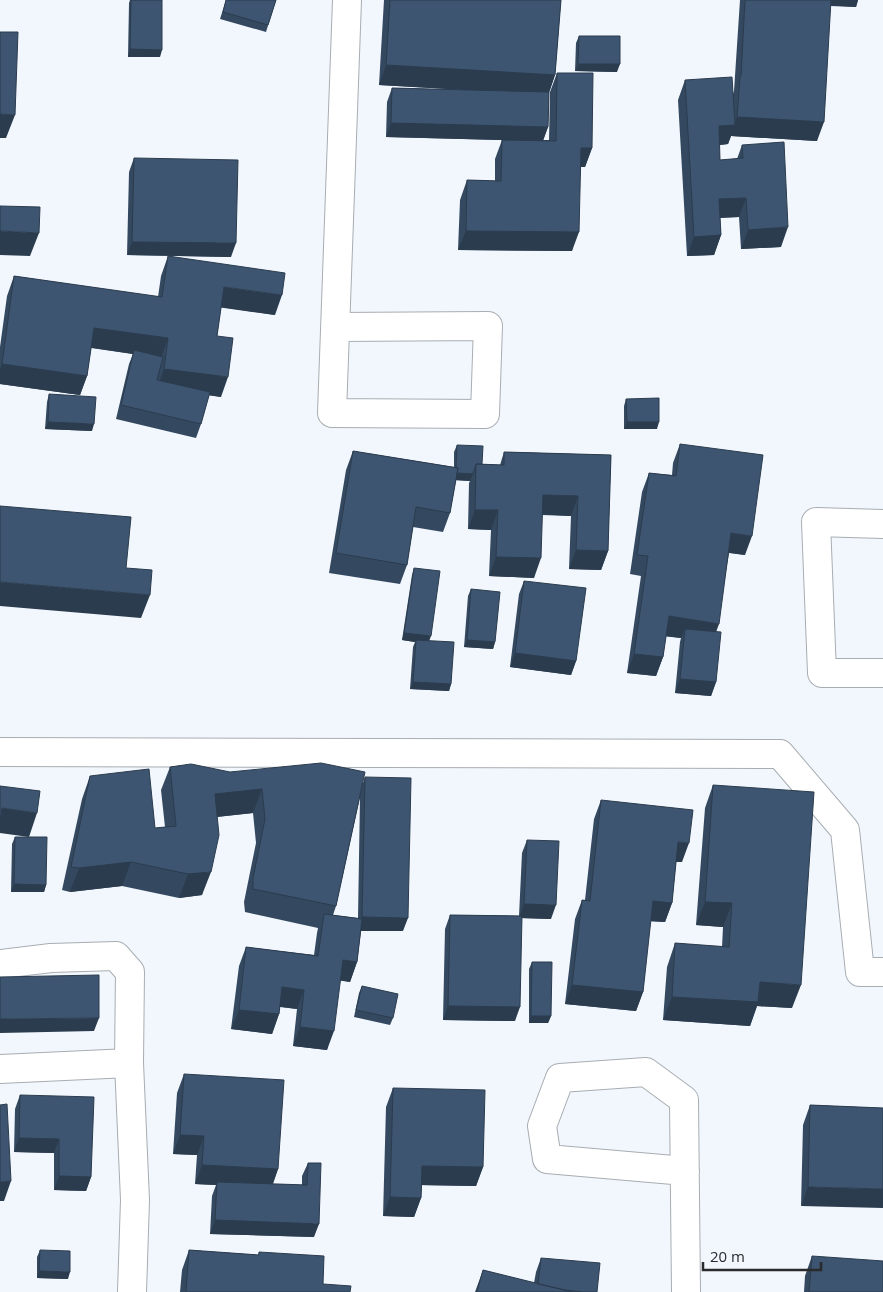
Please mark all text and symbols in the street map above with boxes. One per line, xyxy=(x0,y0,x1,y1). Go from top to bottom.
scale bar xyxy=(703,1240,820,1272)
text: 20 m xyxy=(710,1246,745,1266)

